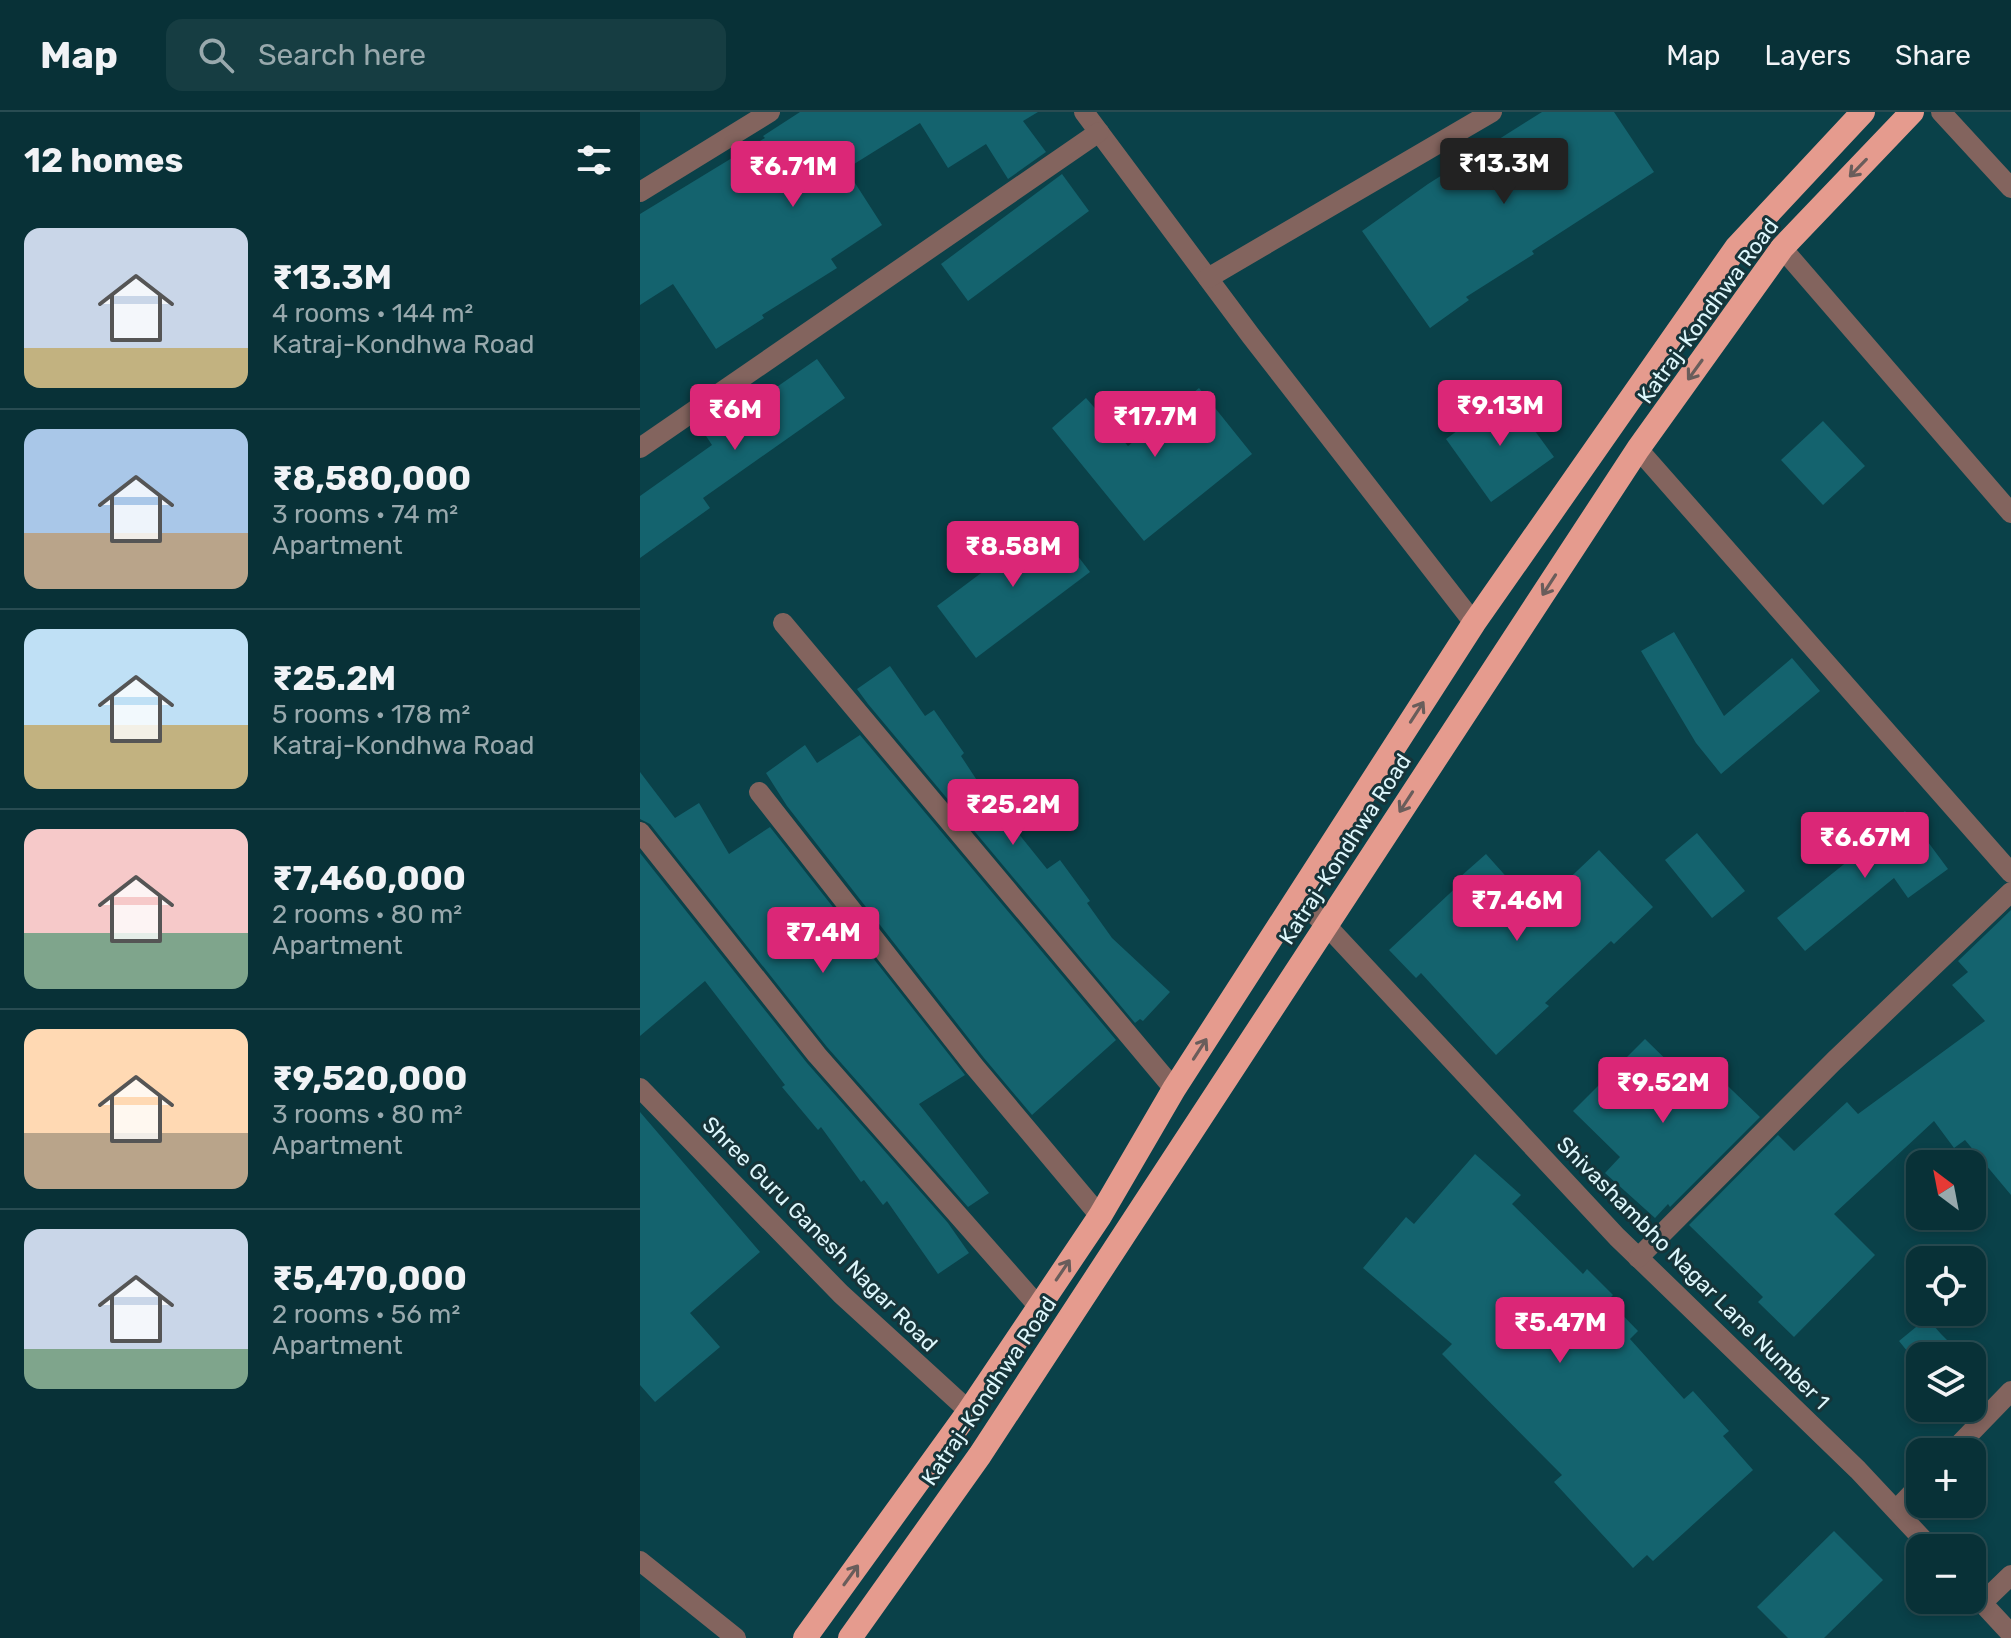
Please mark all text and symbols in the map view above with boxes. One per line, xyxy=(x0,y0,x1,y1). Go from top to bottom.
search box xyxy=(166,19,726,91)
text: Map xyxy=(40,32,118,78)
icon: search xyxy=(194,33,238,77)
text: Search here xyxy=(258,37,426,73)
text: Map xyxy=(1666,39,1721,72)
text: Layers xyxy=(1765,39,1851,72)
text: Share xyxy=(1895,39,1971,72)
icon: filters xyxy=(572,138,616,182)
pin: ₹13.3M xyxy=(1439,138,1569,206)
text: 12 homes xyxy=(24,140,183,181)
pin: ₹6.71M xyxy=(728,141,858,209)
text: ₹13.3M xyxy=(1458,148,1550,179)
text: ₹6.71M xyxy=(749,151,837,182)
one-way arrow xyxy=(1849,158,1868,178)
street label: Katraj-Kondhwa Road xyxy=(1632,213,1784,409)
text: ₹13.3M xyxy=(272,257,392,298)
icon: home xyxy=(88,260,184,356)
text: 4 rooms · 144 m² xyxy=(272,298,473,329)
text: Katraj-Kondhwa Road xyxy=(272,329,535,360)
one-way arrow xyxy=(1687,358,1703,380)
pin: ₹9.13M xyxy=(1435,380,1565,448)
pin: ₹6M xyxy=(696,384,774,452)
text: ₹9.13M xyxy=(1456,390,1544,421)
pin: ₹17.7M xyxy=(1090,391,1220,459)
text: ₹6M xyxy=(708,394,762,425)
text: ₹17.7M xyxy=(1113,401,1197,432)
text: ₹8,580,000 xyxy=(272,458,471,499)
icon: home xyxy=(88,461,184,557)
text: 3 rooms · 74 m² xyxy=(272,499,458,530)
pin: ₹8.58M xyxy=(948,521,1078,589)
text: Apartment xyxy=(272,530,403,561)
text: ₹8.58M xyxy=(965,531,1061,562)
one-way arrow xyxy=(1541,573,1557,595)
text: ₹25.2M xyxy=(272,658,396,699)
icon: home xyxy=(88,661,184,757)
text: 5 rooms · 178 m² xyxy=(272,699,470,730)
one-way arrow xyxy=(1409,701,1425,724)
text: Katraj-Kondhwa Road xyxy=(272,730,535,761)
street label: Katraj-Kondhwa Road xyxy=(1273,748,1417,950)
pin: ₹25.2M xyxy=(948,779,1078,847)
text: ₹25.2M xyxy=(965,789,1061,820)
one-way arrow xyxy=(1398,790,1414,813)
pin: ₹6.67M xyxy=(1800,812,1930,880)
text: ₹6.67M xyxy=(1819,822,1911,853)
text: ₹7,460,000 xyxy=(272,858,466,899)
icon: home xyxy=(88,861,184,957)
pin: ₹7.46M xyxy=(1452,875,1582,943)
text: ₹7.46M xyxy=(1471,885,1563,916)
text: 2 rooms · 80 m² xyxy=(272,899,462,930)
pin: ₹7.4M xyxy=(767,907,879,975)
text: ₹7.4M xyxy=(785,917,861,948)
text: Apartment xyxy=(272,930,403,961)
one-way arrow xyxy=(1192,1038,1209,1060)
pin: ₹9.52M xyxy=(1598,1057,1728,1125)
text: ₹9,520,000 xyxy=(272,1058,467,1099)
icon: home xyxy=(88,1061,184,1157)
text: ₹9.52M xyxy=(1616,1067,1710,1098)
text: 3 rooms · 80 m² xyxy=(272,1099,463,1130)
street label: Shree Guru Ganesh Nagar Road xyxy=(697,1111,943,1357)
text: Apartment xyxy=(272,1130,403,1161)
street label: Shivashambho Nagar Lane Number 1 xyxy=(1551,1131,1835,1415)
north arrow xyxy=(1906,1150,1986,1230)
map controls xyxy=(1906,1150,1986,1614)
button: locate xyxy=(1906,1246,1986,1326)
text: ₹5,470,000 xyxy=(272,1258,467,1299)
one-way arrow xyxy=(1055,1259,1072,1281)
icon: home xyxy=(88,1261,184,1357)
street label: Katraj-Kondhwa Road xyxy=(916,1291,1062,1491)
pin: ₹5.47M xyxy=(1495,1297,1625,1365)
text: 2 rooms · 56 m² xyxy=(272,1299,460,1330)
text: ₹5.47M xyxy=(1513,1307,1607,1338)
text: Apartment xyxy=(272,1330,403,1361)
button: layers xyxy=(1906,1342,1986,1422)
button: + xyxy=(1906,1438,1986,1518)
button: − xyxy=(1906,1534,1986,1614)
one-way arrow xyxy=(843,1564,859,1586)

